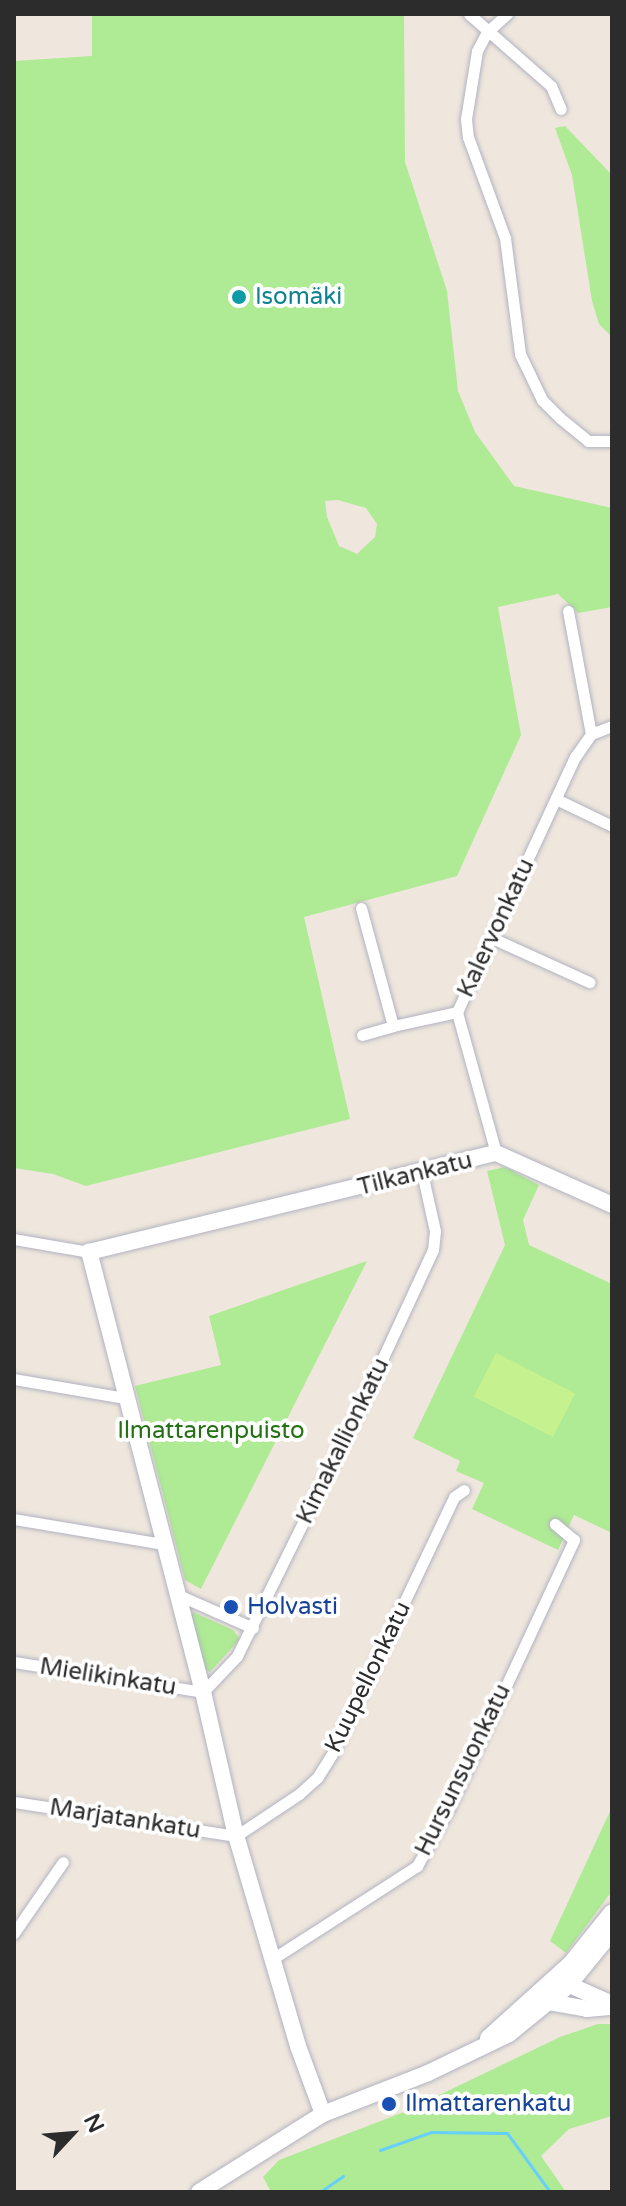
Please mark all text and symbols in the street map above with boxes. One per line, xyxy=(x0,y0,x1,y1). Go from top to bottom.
place label: Isomäki xyxy=(255,283,342,311)
marker: Isomäki xyxy=(230,288,248,306)
street label: Kalervonkatu xyxy=(451,854,541,1002)
street label: Tilkankatu xyxy=(355,1146,475,1202)
street label: Kimakallionkatu xyxy=(290,1353,396,1529)
park label: Ilmattarenpuisto xyxy=(117,1417,305,1445)
place label: Holvasti xyxy=(247,1593,338,1621)
street label: Kuupellonkatu xyxy=(319,1597,417,1757)
marker: Holvasti xyxy=(222,1598,240,1616)
street label: Mielikinkatu xyxy=(38,1652,178,1702)
street label: Hursunsuonkatu xyxy=(409,1679,517,1861)
street label: Marjatankatu xyxy=(48,1793,202,1845)
place label: Ilmattarenkatu xyxy=(405,2090,571,2118)
north arrow xyxy=(32,2094,112,2174)
marker: Ilmattarenkatu xyxy=(380,2095,398,2113)
text: N xyxy=(78,2110,109,2137)

